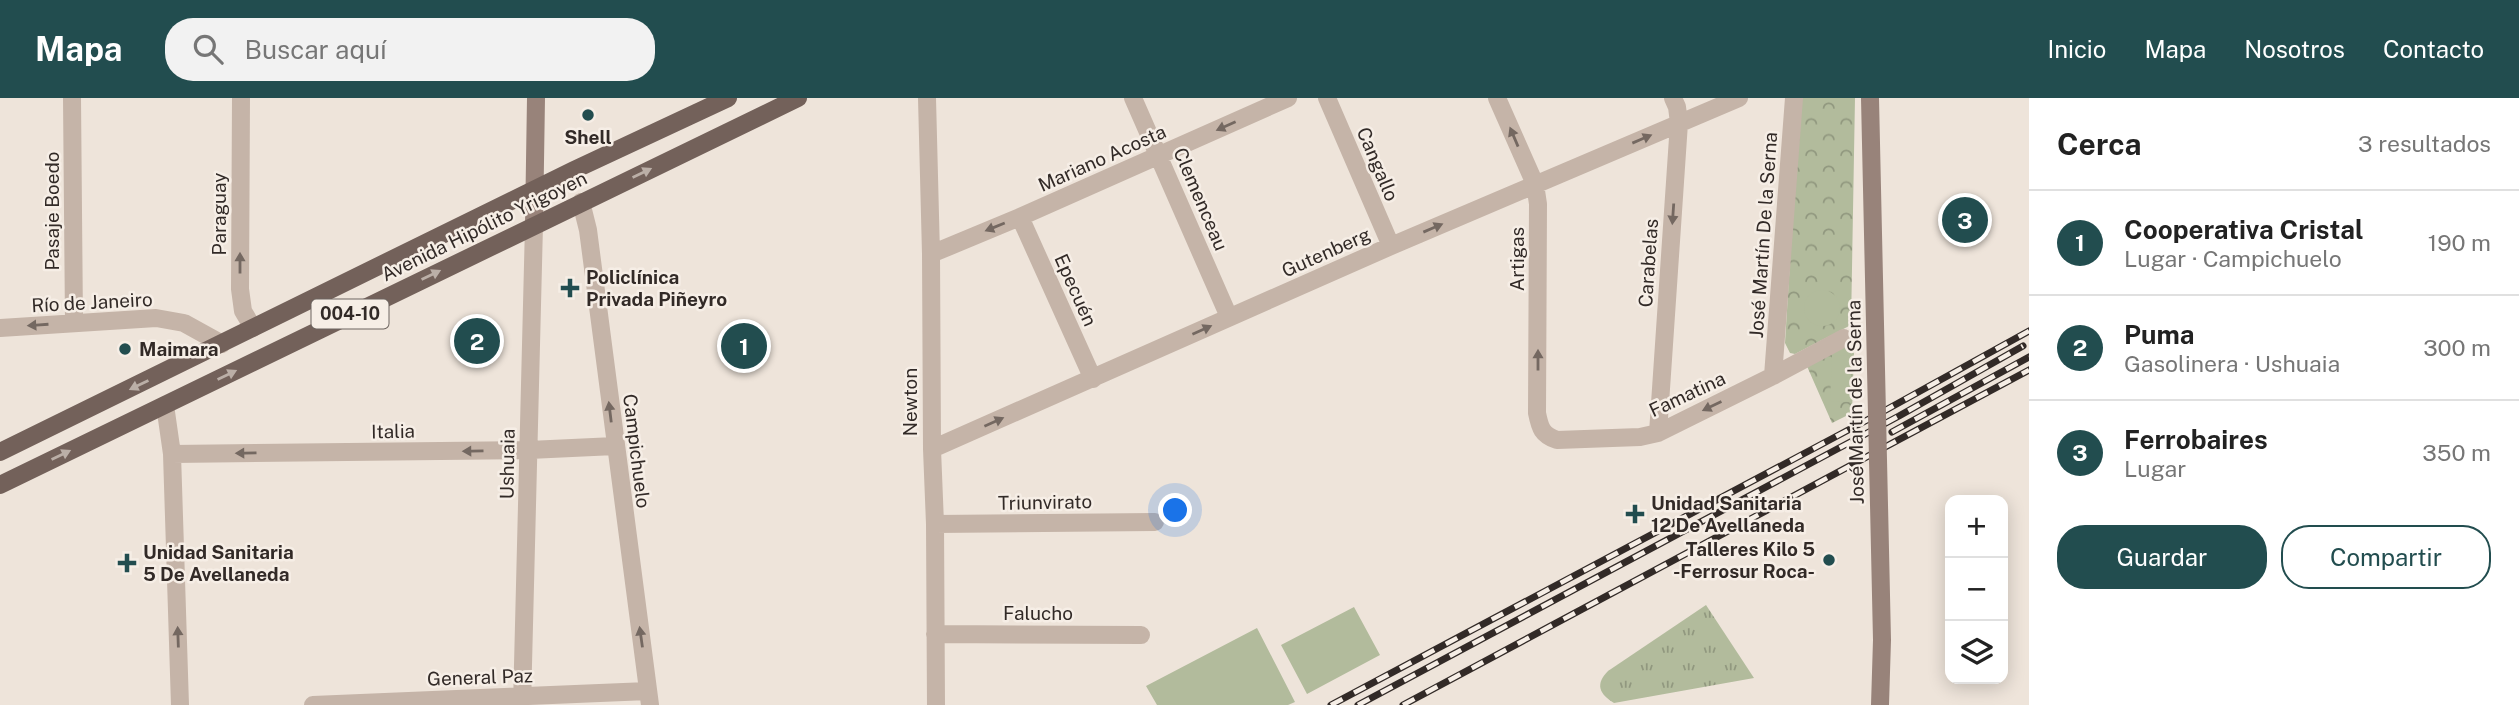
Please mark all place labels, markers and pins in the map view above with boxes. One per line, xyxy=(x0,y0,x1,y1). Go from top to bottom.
marker: Shell xyxy=(580,107,596,123)
place label: Shell xyxy=(564,126,612,148)
pin: 3 xyxy=(1942,194,1988,246)
place label: Policlínica Privada Piñeyro xyxy=(586,266,727,310)
marker: Policlínica Privada Piñeyro xyxy=(560,278,580,298)
pin: 2 xyxy=(454,315,500,367)
pin: 1 xyxy=(721,320,767,372)
place label: Maimara xyxy=(139,338,218,360)
marker: Maimara xyxy=(117,341,133,357)
place label: Unidad Sanitaria 12 De Avellaneda xyxy=(1651,492,1805,536)
marker: Unidad Sanitaria 12 De Avellaneda xyxy=(1625,504,1645,524)
place label: Talleres Kilo 5 -Ferrosur Roca- xyxy=(1673,538,1815,582)
place label: Unidad Sanitaria 5 De Avellaneda xyxy=(143,541,294,585)
marker: Talleres Kilo 5 -Ferrosur Roca- xyxy=(1821,552,1837,568)
marker: Unidad Sanitaria 5 De Avellaneda xyxy=(117,553,137,573)

